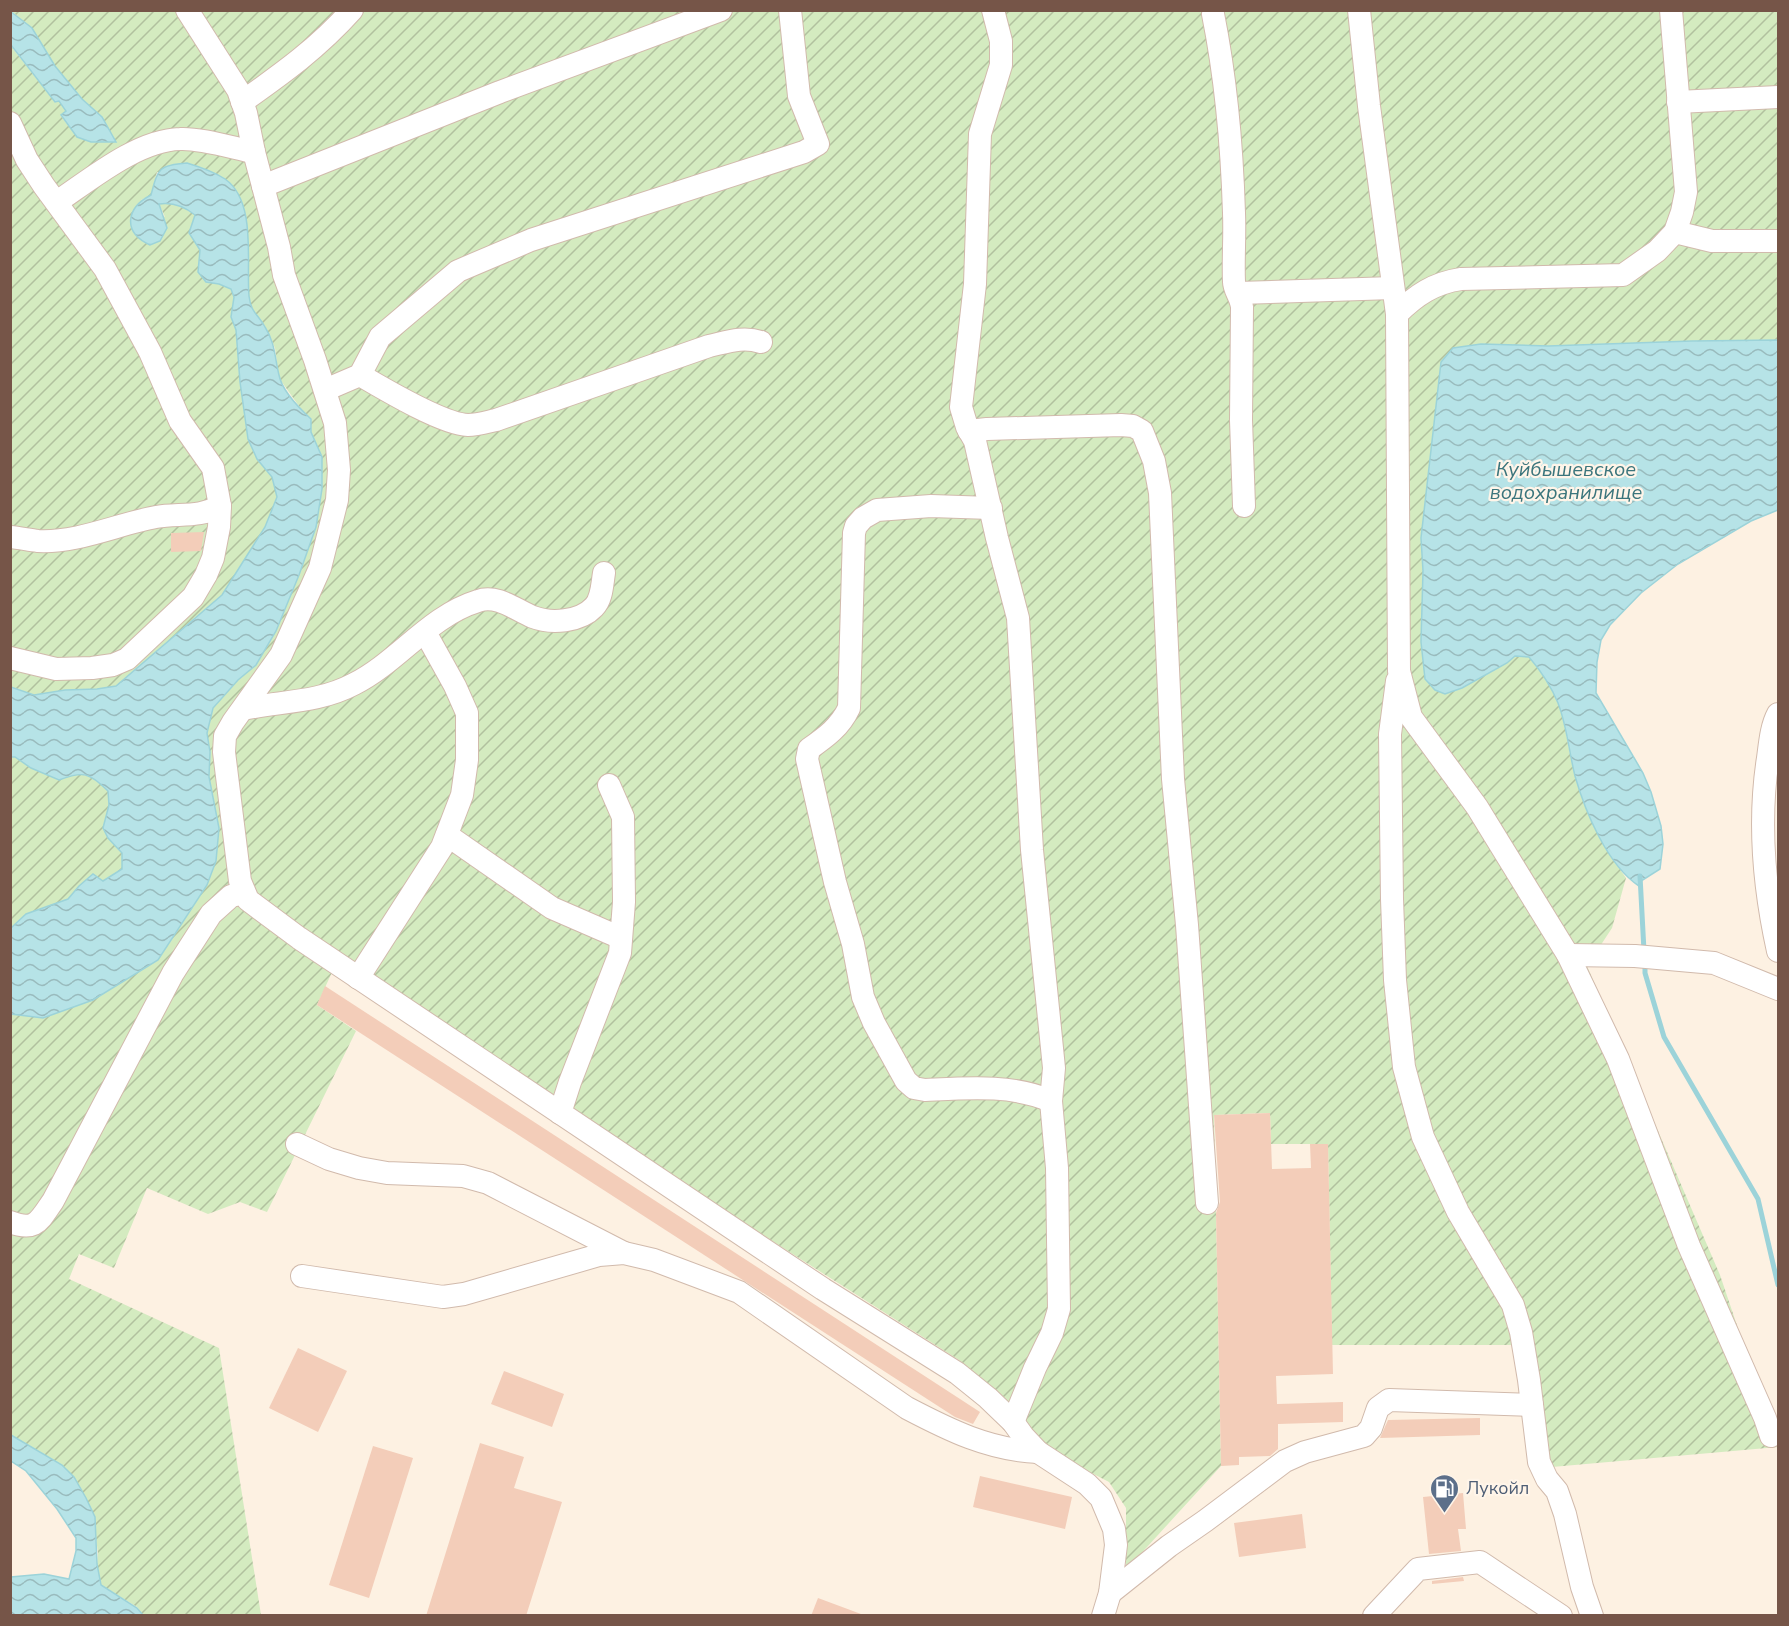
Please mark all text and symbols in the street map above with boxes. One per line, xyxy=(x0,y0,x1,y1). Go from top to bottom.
water label: Куйбышевское водохранилище xyxy=(1490,456,1642,506)
fuel station icon: Лукойл xyxy=(1429,1472,1461,1514)
place label: Лукойл xyxy=(1466,1476,1529,1500)

